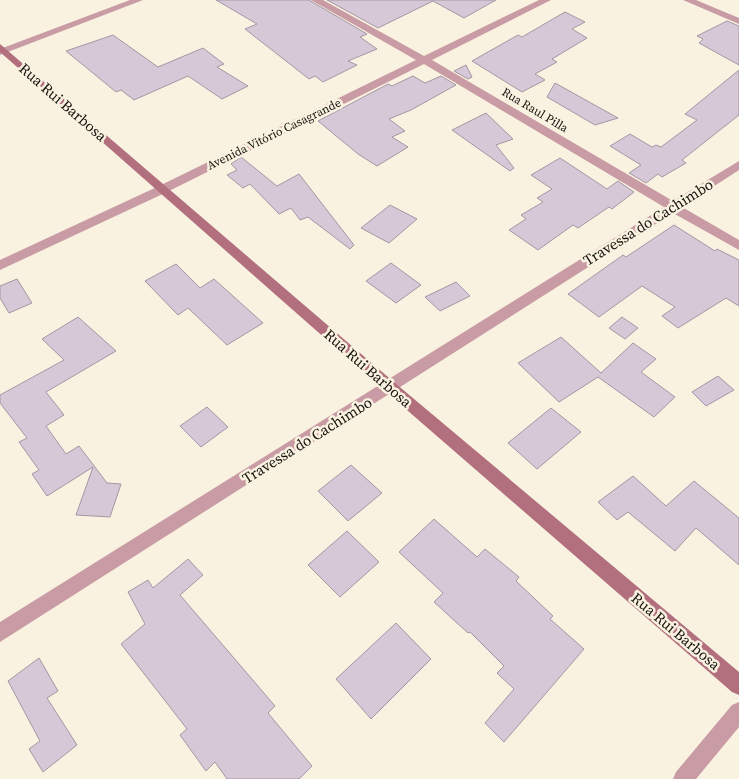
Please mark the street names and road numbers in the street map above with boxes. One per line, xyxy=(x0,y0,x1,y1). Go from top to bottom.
street label: Rua Rui Barbosa xyxy=(15,58,112,146)
street label: Rua Raul Pilla xyxy=(499,84,572,137)
street label: Avenida Vitório Casagrande xyxy=(204,95,344,173)
street label: Travessa do Cachimbo xyxy=(579,173,717,271)
street label: Rua Rui Barbosa xyxy=(320,324,417,412)
street label: Travessa do Cachimbo xyxy=(238,391,376,489)
street label: Rua Rui Barbosa xyxy=(627,588,725,675)

